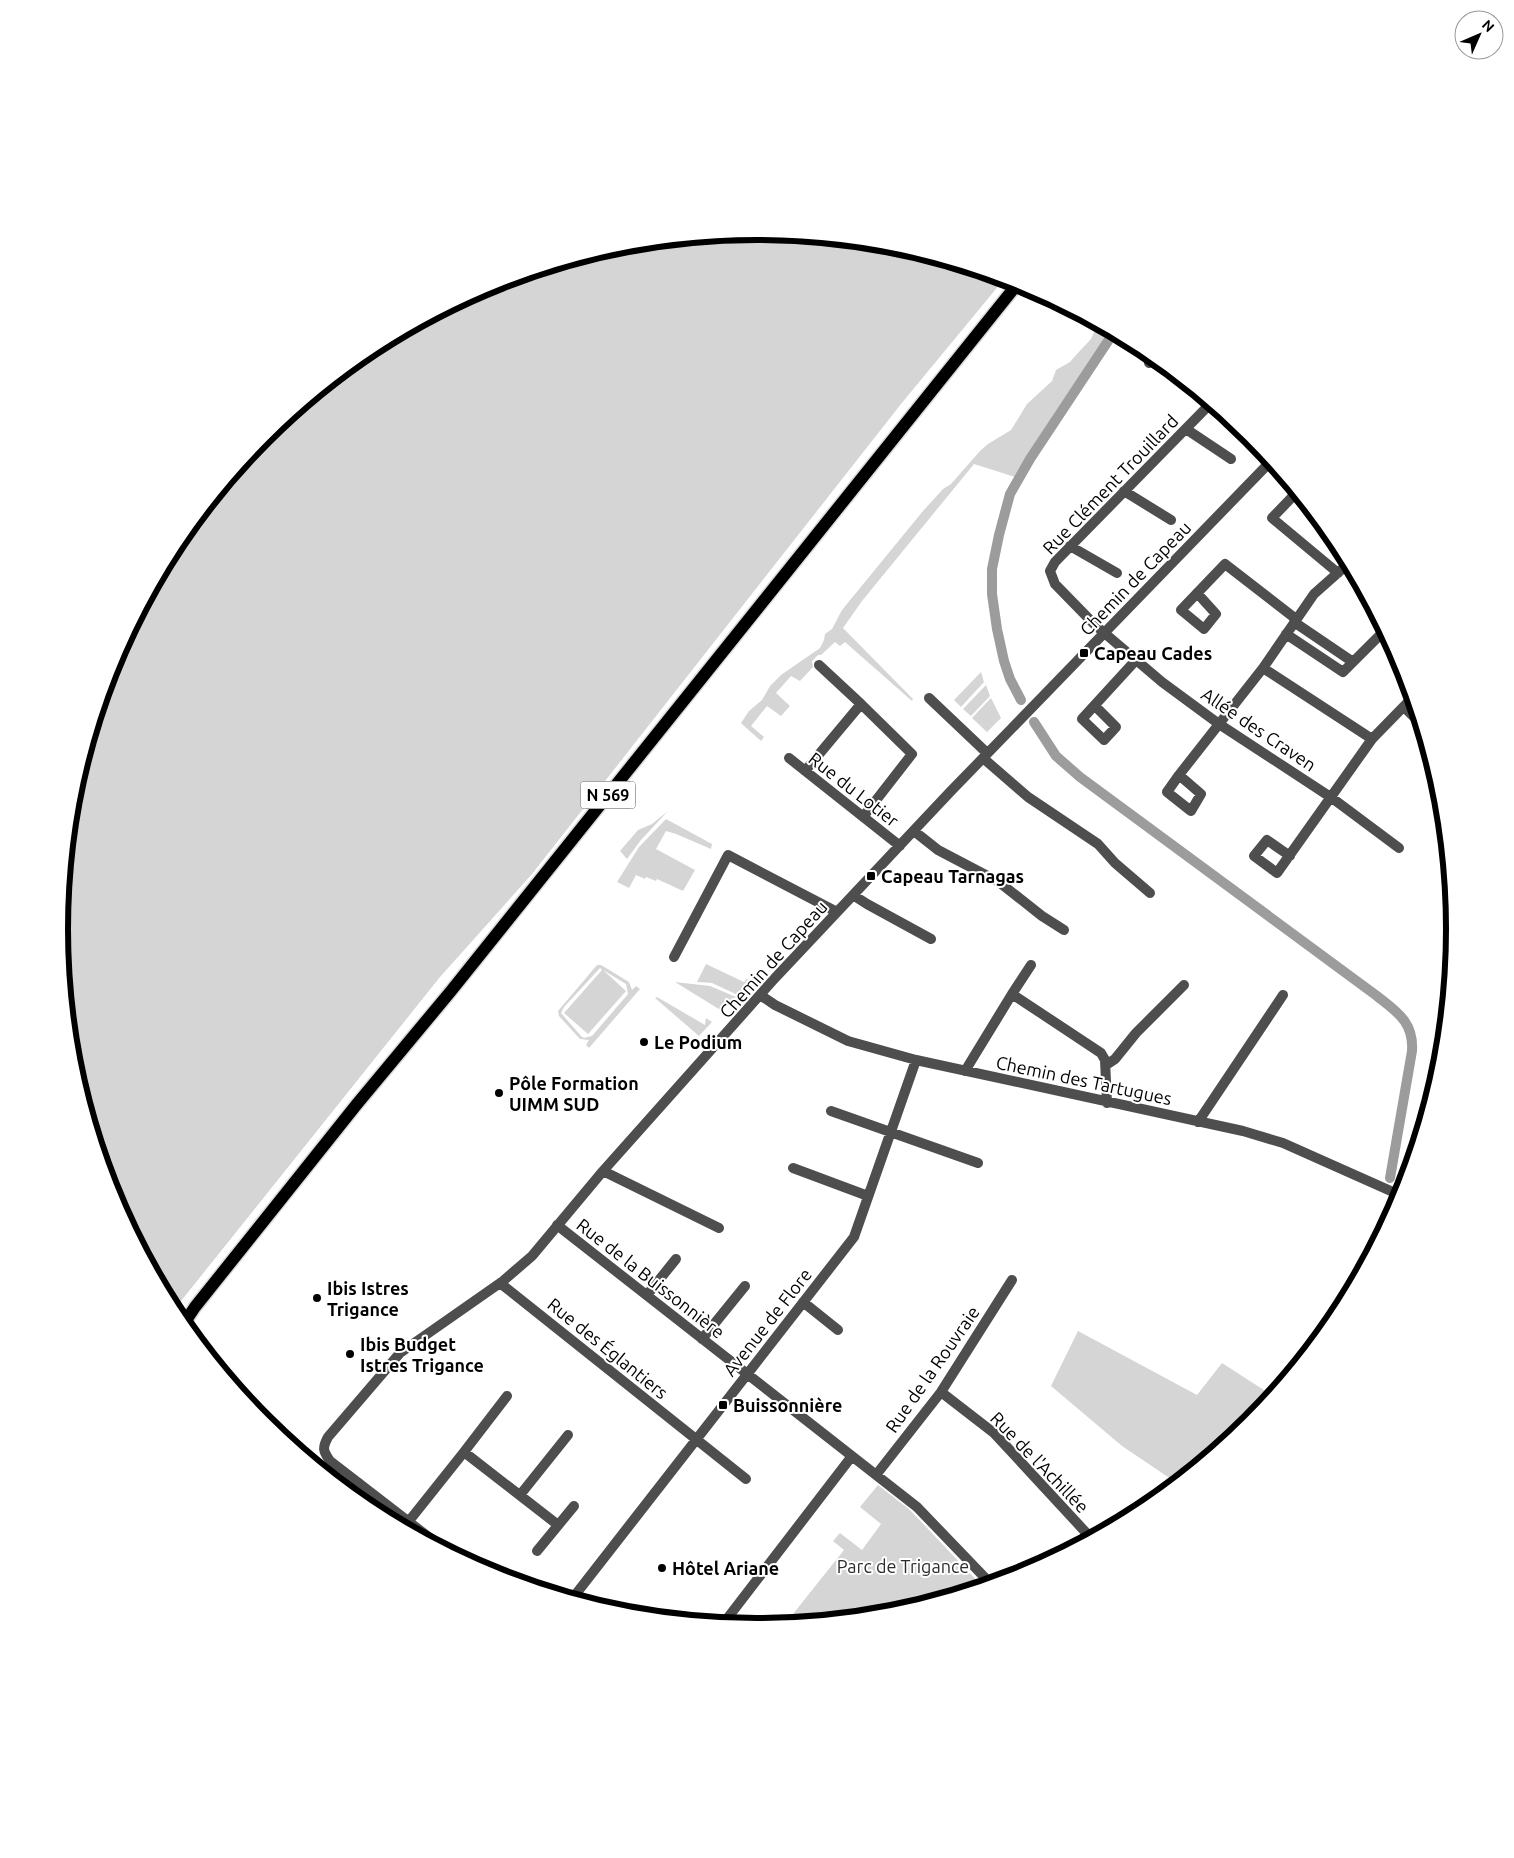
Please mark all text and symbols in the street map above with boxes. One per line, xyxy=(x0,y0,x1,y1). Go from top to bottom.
north arrow xyxy=(1454,10,1504,60)
text: N xyxy=(1479,16,1498,35)
street label: Rue Clément Trouillard xyxy=(1038,410,1182,558)
street label: Chemin de Capeau xyxy=(1076,517,1194,639)
place label: Capeau Cades xyxy=(1094,643,1212,663)
marker: Capeau Cades xyxy=(1078,647,1090,659)
street label: Allée des Craven xyxy=(1198,683,1320,775)
street label: Rue du Lotier xyxy=(805,748,903,830)
road number: N 569 xyxy=(580,782,636,808)
place label: Capeau Tarnagas xyxy=(881,866,1024,886)
marker: Capeau Tarnagas xyxy=(865,870,877,882)
street label: Chemin de Capeau xyxy=(715,896,831,1022)
place label: Le Podium xyxy=(654,1032,742,1052)
marker: Le Podium xyxy=(638,1036,650,1048)
street label: Chemin des Tartugues xyxy=(994,1052,1174,1108)
place label: Pôle Formation UIMM SUD xyxy=(509,1073,639,1114)
marker: Pôle Formation UIMM SUD xyxy=(493,1087,505,1099)
street label: Rue de la Buissonnière xyxy=(573,1214,729,1342)
street label: Avenue de Flore xyxy=(719,1264,815,1380)
place label: Ibis Istres Trigance xyxy=(327,1278,409,1319)
marker: Ibis Istres Trigance xyxy=(311,1292,323,1304)
street label: Rue des Églantiers xyxy=(544,1293,673,1403)
street label: Rue de la Rouvraie xyxy=(881,1302,983,1436)
place label: Ibis Budget Istres Trigance xyxy=(360,1334,484,1375)
marker: Ibis Budget Istres Trigance xyxy=(344,1348,356,1360)
place label: Buissonnière xyxy=(733,1395,842,1415)
marker: Buissonnière xyxy=(717,1399,729,1411)
street label: Rue de l'Achillée xyxy=(987,1408,1093,1516)
park label: Parc de Trigance xyxy=(837,1556,969,1576)
place label: Hôtel Ariane xyxy=(672,1558,779,1578)
marker: Hôtel Ariane xyxy=(656,1562,668,1574)

